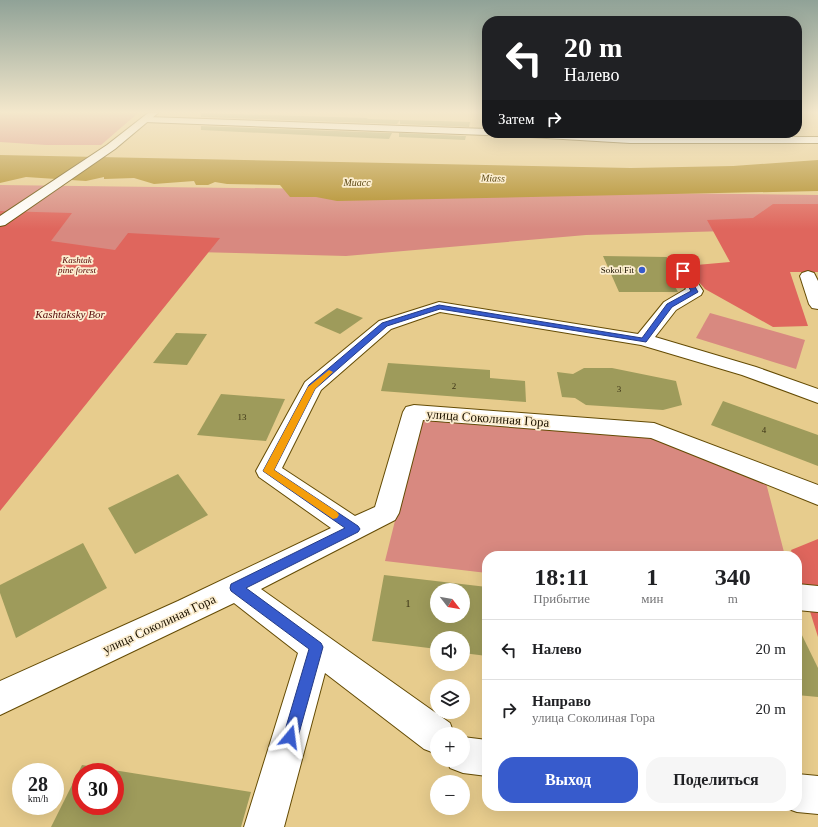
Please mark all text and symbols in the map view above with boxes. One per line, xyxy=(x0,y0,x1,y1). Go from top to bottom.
icon: left xyxy=(498,32,550,84)
text: 20 m xyxy=(564,32,622,63)
text: Налево xyxy=(564,65,620,85)
icon: right xyxy=(543,108,565,130)
text: Затем xyxy=(498,111,535,127)
water label: Miass xyxy=(480,172,505,184)
water label: Миасс xyxy=(342,177,371,188)
pin xyxy=(666,254,700,288)
park label: Kashtak pine forest xyxy=(57,255,96,275)
icon: arrive xyxy=(672,260,694,282)
place label: Sokol Fit xyxy=(601,265,634,275)
marker: Sokol Fit xyxy=(637,265,647,275)
park label: Kashtaksky Bor xyxy=(34,308,105,320)
house number: 2 xyxy=(452,381,456,391)
house number: 3 xyxy=(617,384,622,394)
street label: улица Соколиная Гора xyxy=(426,406,550,430)
house number: 13 xyxy=(238,412,247,422)
house number: 4 xyxy=(762,425,767,435)
text: 18:11 xyxy=(534,564,589,590)
text: 1 xyxy=(646,564,658,590)
text: 340 xyxy=(715,564,751,590)
north arrow xyxy=(430,583,470,623)
map controls xyxy=(430,583,470,815)
street label: улица Соколиная Гора xyxy=(100,591,218,657)
text: Прибытие xyxy=(533,591,590,606)
text: мин xyxy=(641,591,663,606)
text: m xyxy=(728,591,738,606)
house number: 1 xyxy=(405,597,411,609)
button: sound xyxy=(430,631,470,671)
icon: left xyxy=(498,639,520,661)
text: Налево xyxy=(532,641,582,657)
text: 20 m xyxy=(756,641,786,657)
button: layers xyxy=(430,679,470,719)
text: Направо xyxy=(532,693,591,709)
icon: right xyxy=(498,699,520,721)
text: 20 m xyxy=(756,701,786,717)
text: улица Соколиная Гора xyxy=(532,710,655,725)
position arrow xyxy=(269,716,311,758)
button: + xyxy=(430,727,470,767)
button: Выход xyxy=(498,757,638,803)
button: Поделиться xyxy=(646,757,786,803)
speed limit sign: 30 xyxy=(72,763,124,815)
text: 28 xyxy=(28,773,48,795)
button: − xyxy=(430,775,470,815)
text: km/h xyxy=(28,793,48,804)

